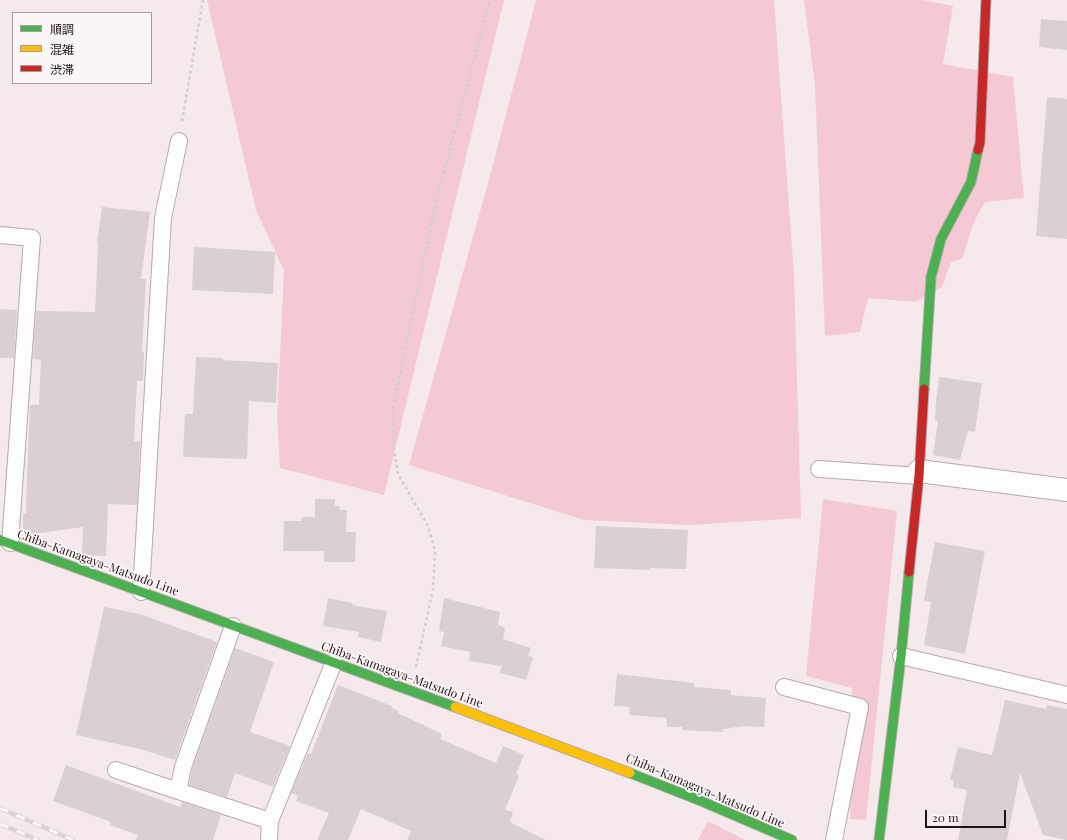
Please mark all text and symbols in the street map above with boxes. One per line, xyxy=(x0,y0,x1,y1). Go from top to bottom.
legend xyxy=(12,12,152,84)
text: 順調 xyxy=(50,21,74,37)
text: 混雑 xyxy=(50,41,74,57)
text: 渋滞 xyxy=(50,61,74,77)
street label: Chiba-Kamagaya-Matsudo Line xyxy=(15,527,181,599)
street label: Chiba-Kamagaya-Matsudo Line xyxy=(319,639,485,711)
street label: Chiba-Kamagaya-Matsudo Line xyxy=(623,751,787,831)
scale bar xyxy=(927,802,1008,828)
text: 20 m xyxy=(932,809,959,825)

